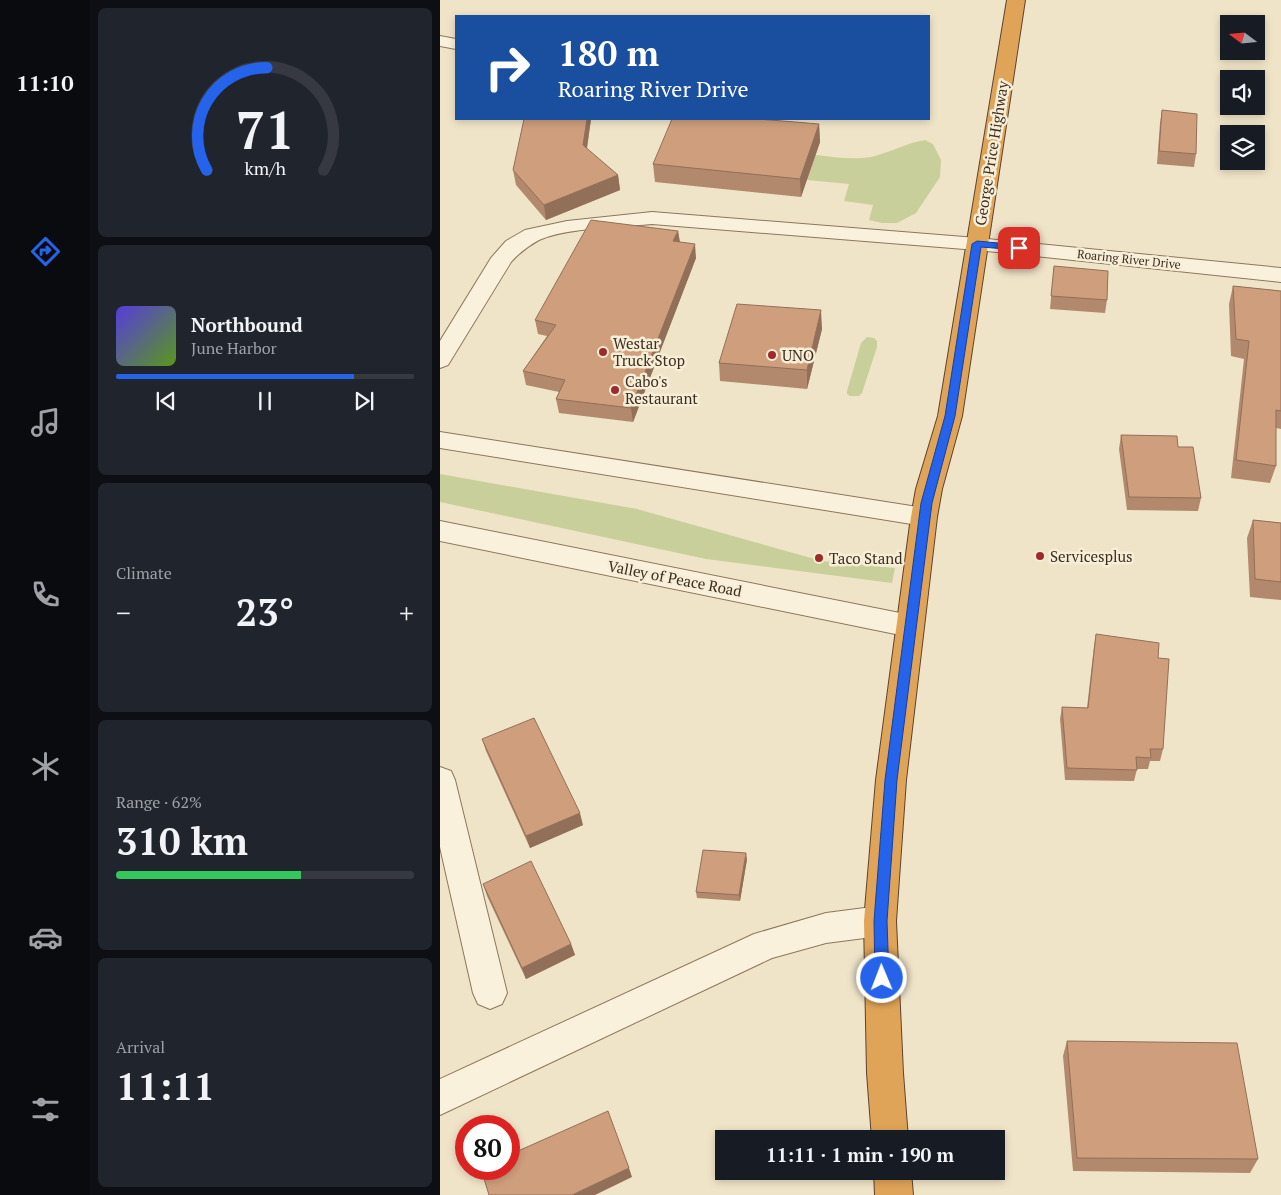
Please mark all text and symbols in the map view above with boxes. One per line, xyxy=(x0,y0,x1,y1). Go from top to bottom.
north arrow xyxy=(1220,15,1265,60)
map controls xyxy=(1220,15,1265,170)
text: 180 m xyxy=(558,30,659,76)
icon: right xyxy=(475,35,540,100)
text: 11:10 xyxy=(16,68,74,97)
button: sound xyxy=(1220,70,1265,115)
text: Roaring River Drive xyxy=(558,74,749,103)
street label: George Price Highway xyxy=(970,79,1012,227)
text: 71 xyxy=(236,95,294,164)
button: layers xyxy=(1220,125,1265,170)
text: km/h xyxy=(244,156,286,180)
pin xyxy=(998,227,1040,269)
icon: directions xyxy=(28,234,63,269)
icon: arrive xyxy=(1005,234,1033,262)
street label: Roaring River Drive xyxy=(1077,246,1181,272)
text: Northbound xyxy=(191,312,303,337)
place label: Westar Truck Stop xyxy=(613,333,685,370)
text: June Harbor xyxy=(191,337,277,359)
place label: UNO xyxy=(782,345,814,365)
marker: Westar Truck Stop xyxy=(597,346,609,358)
marker: UNO xyxy=(766,349,778,361)
place label: Cabo's Restaurant xyxy=(625,371,698,408)
marker: Cabo's Restaurant xyxy=(609,384,621,396)
icon: previous xyxy=(152,387,180,415)
icon: pause xyxy=(251,387,279,415)
icon: next xyxy=(350,387,378,415)
icon: music xyxy=(28,405,63,440)
place label: Servicesplus xyxy=(1050,546,1133,566)
place label: Taco Stand xyxy=(829,548,903,568)
marker: Servicesplus xyxy=(1034,550,1046,562)
marker: Taco Stand xyxy=(813,552,825,564)
street label: Valley of Peace Road xyxy=(606,555,744,601)
text: Climate xyxy=(116,562,172,584)
icon: phone xyxy=(28,577,63,612)
text: 23° xyxy=(236,587,294,637)
text: − xyxy=(116,594,131,631)
text: + xyxy=(399,594,414,631)
icon: climate xyxy=(28,749,63,784)
text: Range · 62% xyxy=(116,791,202,813)
text: 310 km xyxy=(116,816,248,866)
icon: car xyxy=(28,920,63,955)
position arrow xyxy=(855,951,907,1003)
text: Arrival xyxy=(116,1036,165,1058)
text: 11:11 xyxy=(116,1061,215,1111)
icon: filters xyxy=(28,1092,63,1127)
speed limit sign: 80 xyxy=(455,1115,520,1180)
text: 11:11 · 1 min · 190 m xyxy=(766,1142,954,1167)

